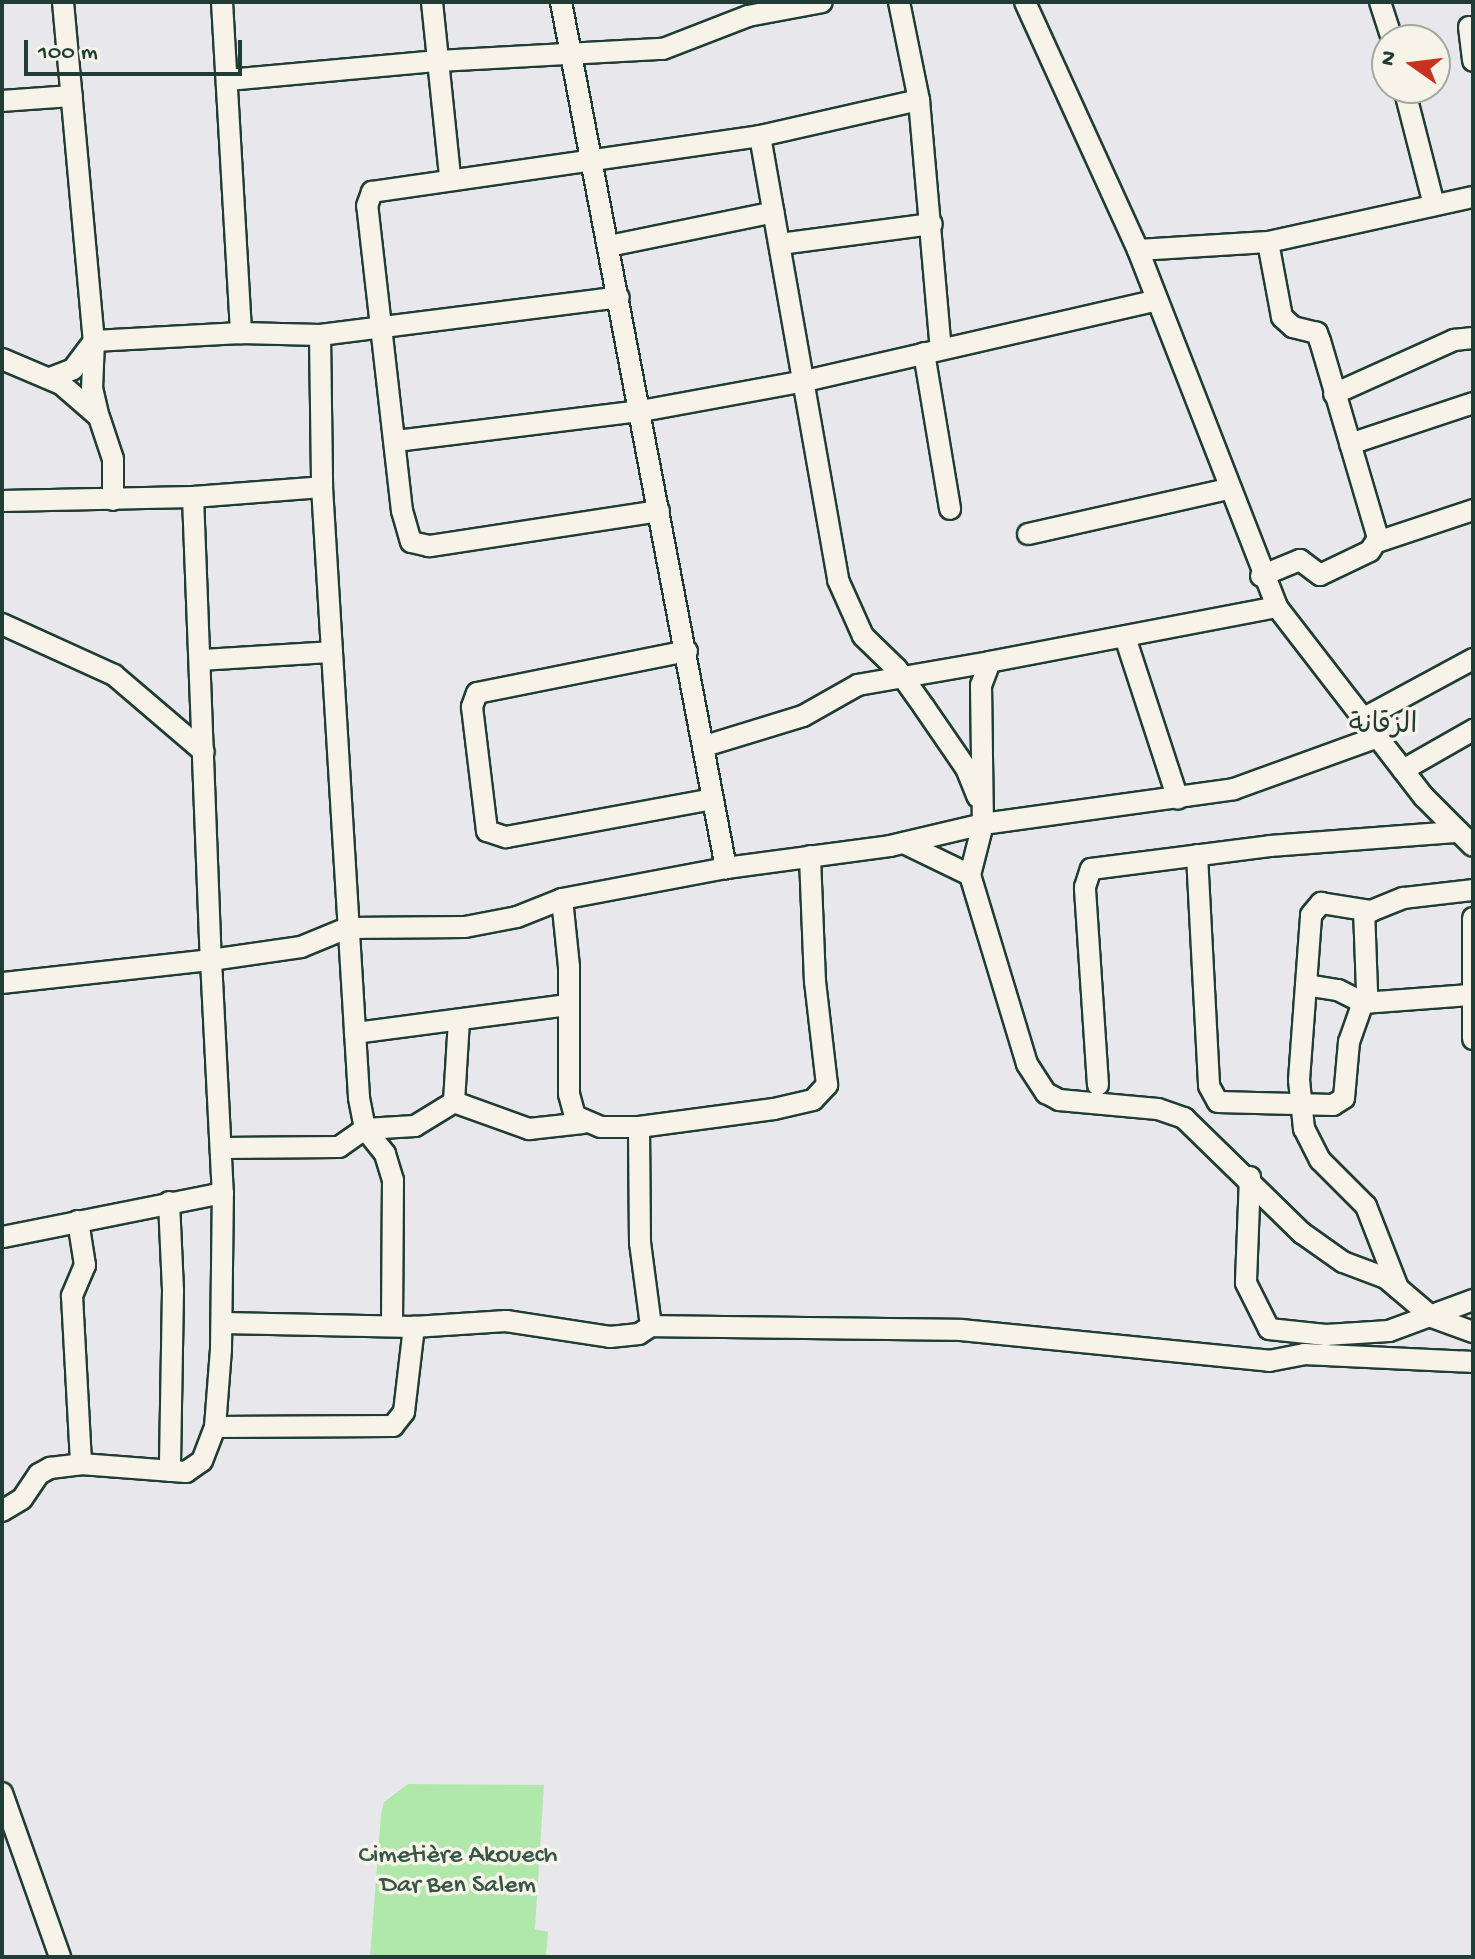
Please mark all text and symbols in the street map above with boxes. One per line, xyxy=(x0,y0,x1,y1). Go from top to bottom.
scale bar xyxy=(28,24,246,74)
north arrow xyxy=(1371,24,1451,104)
text: 100 m xyxy=(38,39,98,68)
text: N xyxy=(1375,49,1404,69)
district label: الزقانة xyxy=(1349,710,1417,744)
park label: Cimetière Akouech Dar Ben Salem xyxy=(359,1841,557,1902)

